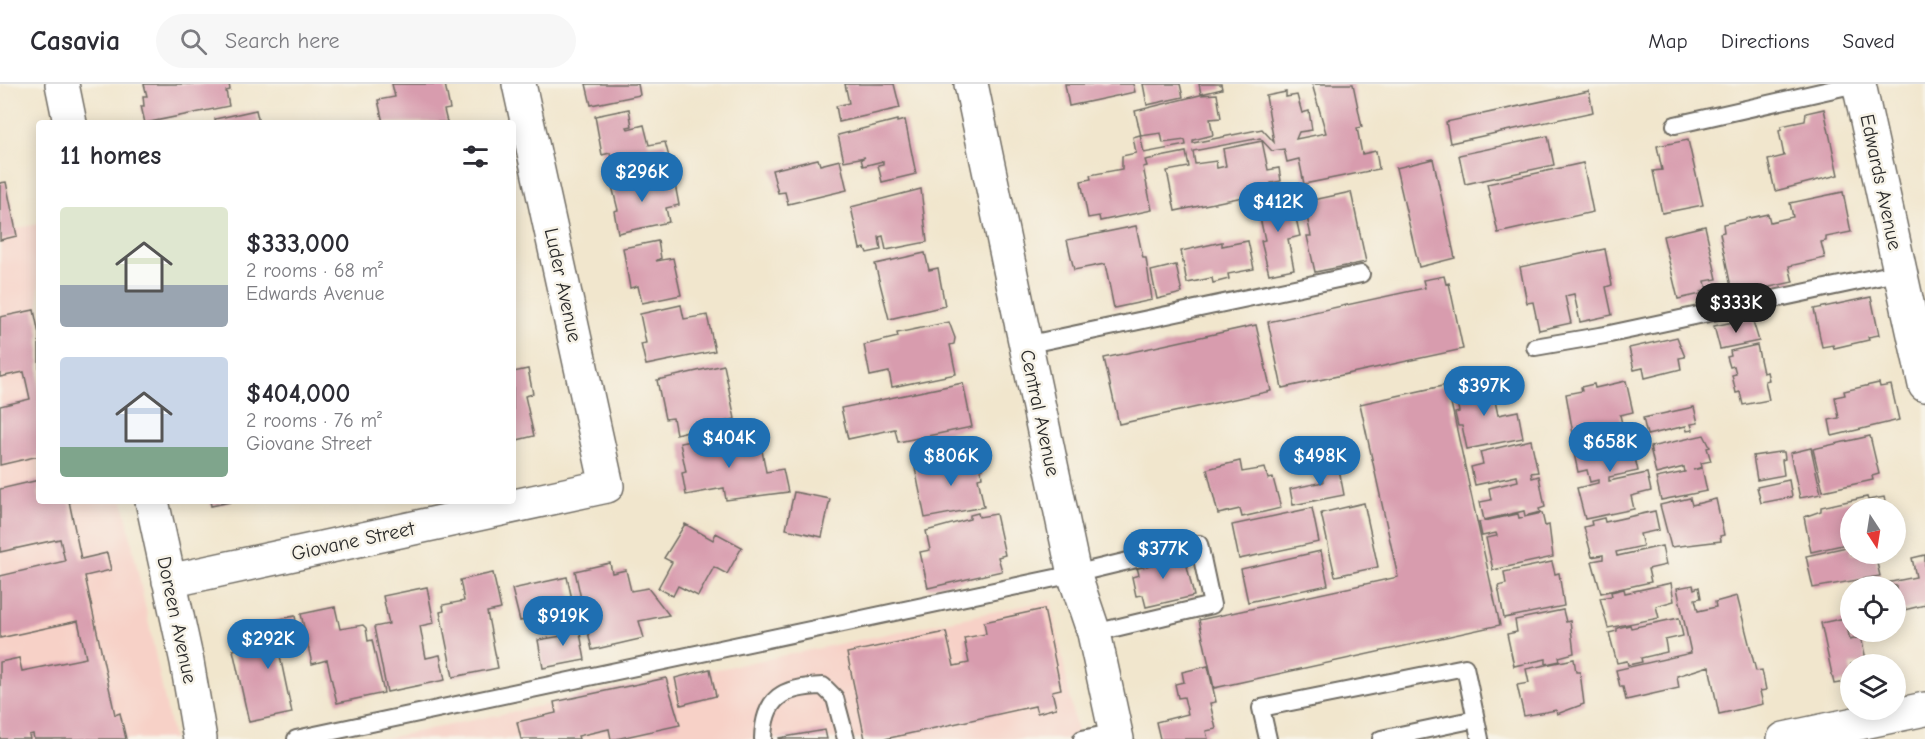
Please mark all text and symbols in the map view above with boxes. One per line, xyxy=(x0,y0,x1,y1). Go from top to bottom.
search box xyxy=(156,14,576,68)
text: Casavia xyxy=(30,25,120,57)
icon: search xyxy=(177,25,210,58)
text: Search here xyxy=(225,28,340,54)
text: Map xyxy=(1648,29,1688,53)
text: Directions xyxy=(1721,29,1810,53)
text: Saved xyxy=(1843,29,1895,53)
street label: Edwards Avenue xyxy=(1855,112,1907,252)
icon: filters xyxy=(459,140,492,173)
text: 11 homes xyxy=(60,141,161,171)
pin: $296K xyxy=(600,152,684,203)
text: $296K xyxy=(615,160,669,183)
pin: $412K xyxy=(1236,182,1320,233)
text: $412K xyxy=(1253,190,1303,213)
street label: Luder Avenue xyxy=(540,226,586,344)
text: $333,000 xyxy=(246,229,350,259)
icon: home xyxy=(108,231,180,303)
text: 2 rooms · 68 m² xyxy=(246,259,383,282)
text: Edwards Avenue xyxy=(246,282,384,305)
pin: $333K xyxy=(1694,283,1778,334)
text: $333K xyxy=(1710,291,1762,314)
street label: Central Avenue xyxy=(1015,348,1065,478)
pin: $397K xyxy=(1442,366,1526,417)
text: $397K xyxy=(1458,374,1510,397)
text: $404,000 xyxy=(246,379,351,409)
icon: home xyxy=(108,381,180,453)
text: 2 rooms · 76 m² xyxy=(246,409,382,432)
pin: $404K xyxy=(687,418,771,469)
pin: $658K xyxy=(1568,422,1652,473)
text: $404K xyxy=(702,426,756,449)
text: $658K xyxy=(1583,430,1637,453)
text: Giovane Street xyxy=(246,432,371,455)
pin: $806K xyxy=(909,436,993,487)
pin: $498K xyxy=(1278,436,1362,487)
text: $806K xyxy=(923,444,979,467)
text: $498K xyxy=(1293,444,1347,467)
north arrow xyxy=(1840,498,1906,564)
map controls xyxy=(1840,498,1906,720)
street label: Giovane Street xyxy=(289,516,418,565)
pin: $377K xyxy=(1121,529,1205,580)
text: $377K xyxy=(1137,537,1189,560)
street label: Doreen Avenue xyxy=(152,554,202,686)
button: locate xyxy=(1840,576,1906,642)
pin: $919K xyxy=(521,596,605,647)
text: $919K xyxy=(537,604,589,627)
pin: $292K xyxy=(226,619,310,670)
text: $292K xyxy=(241,627,295,650)
button: layers xyxy=(1840,654,1906,720)

